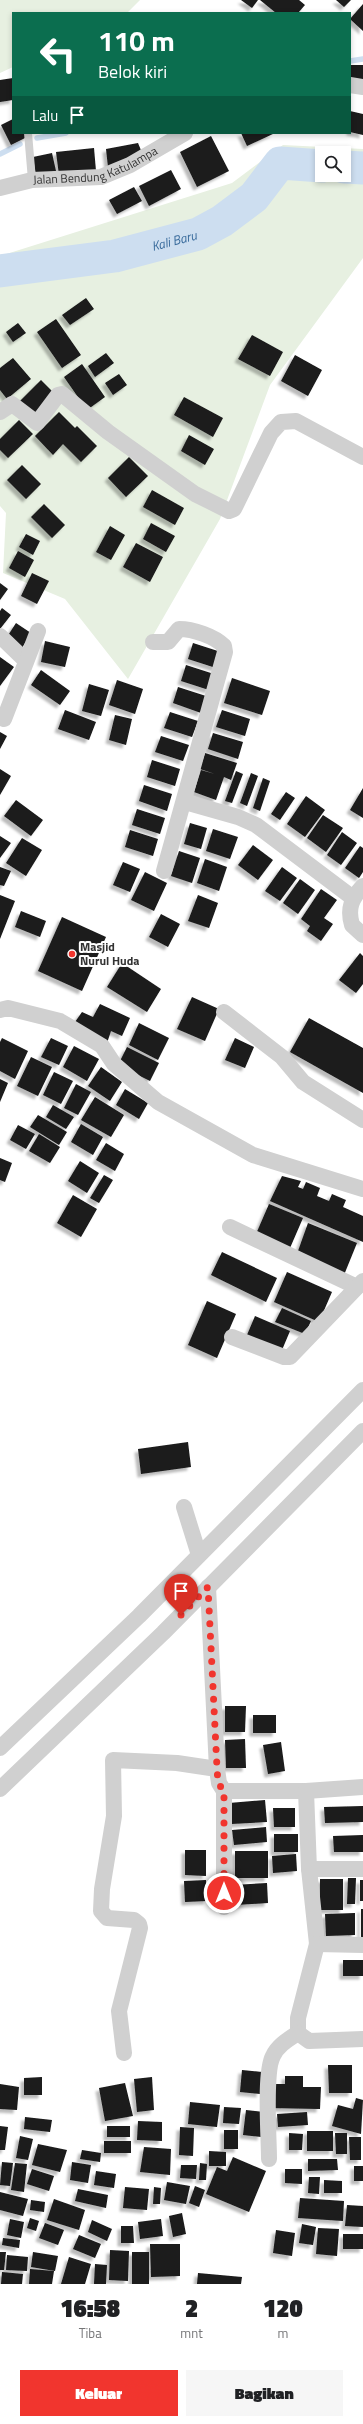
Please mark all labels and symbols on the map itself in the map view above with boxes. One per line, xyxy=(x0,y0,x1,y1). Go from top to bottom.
street label: Jalan Bendung Katulampa xyxy=(33,141,161,189)
water label: Kali Baru xyxy=(149,224,200,256)
place label: Masjid Nurul Huda xyxy=(80,937,139,970)
marker: Masjid Nurul Huda xyxy=(67,949,77,959)
pin xyxy=(164,1574,198,1615)
position arrow xyxy=(203,1872,245,1914)

